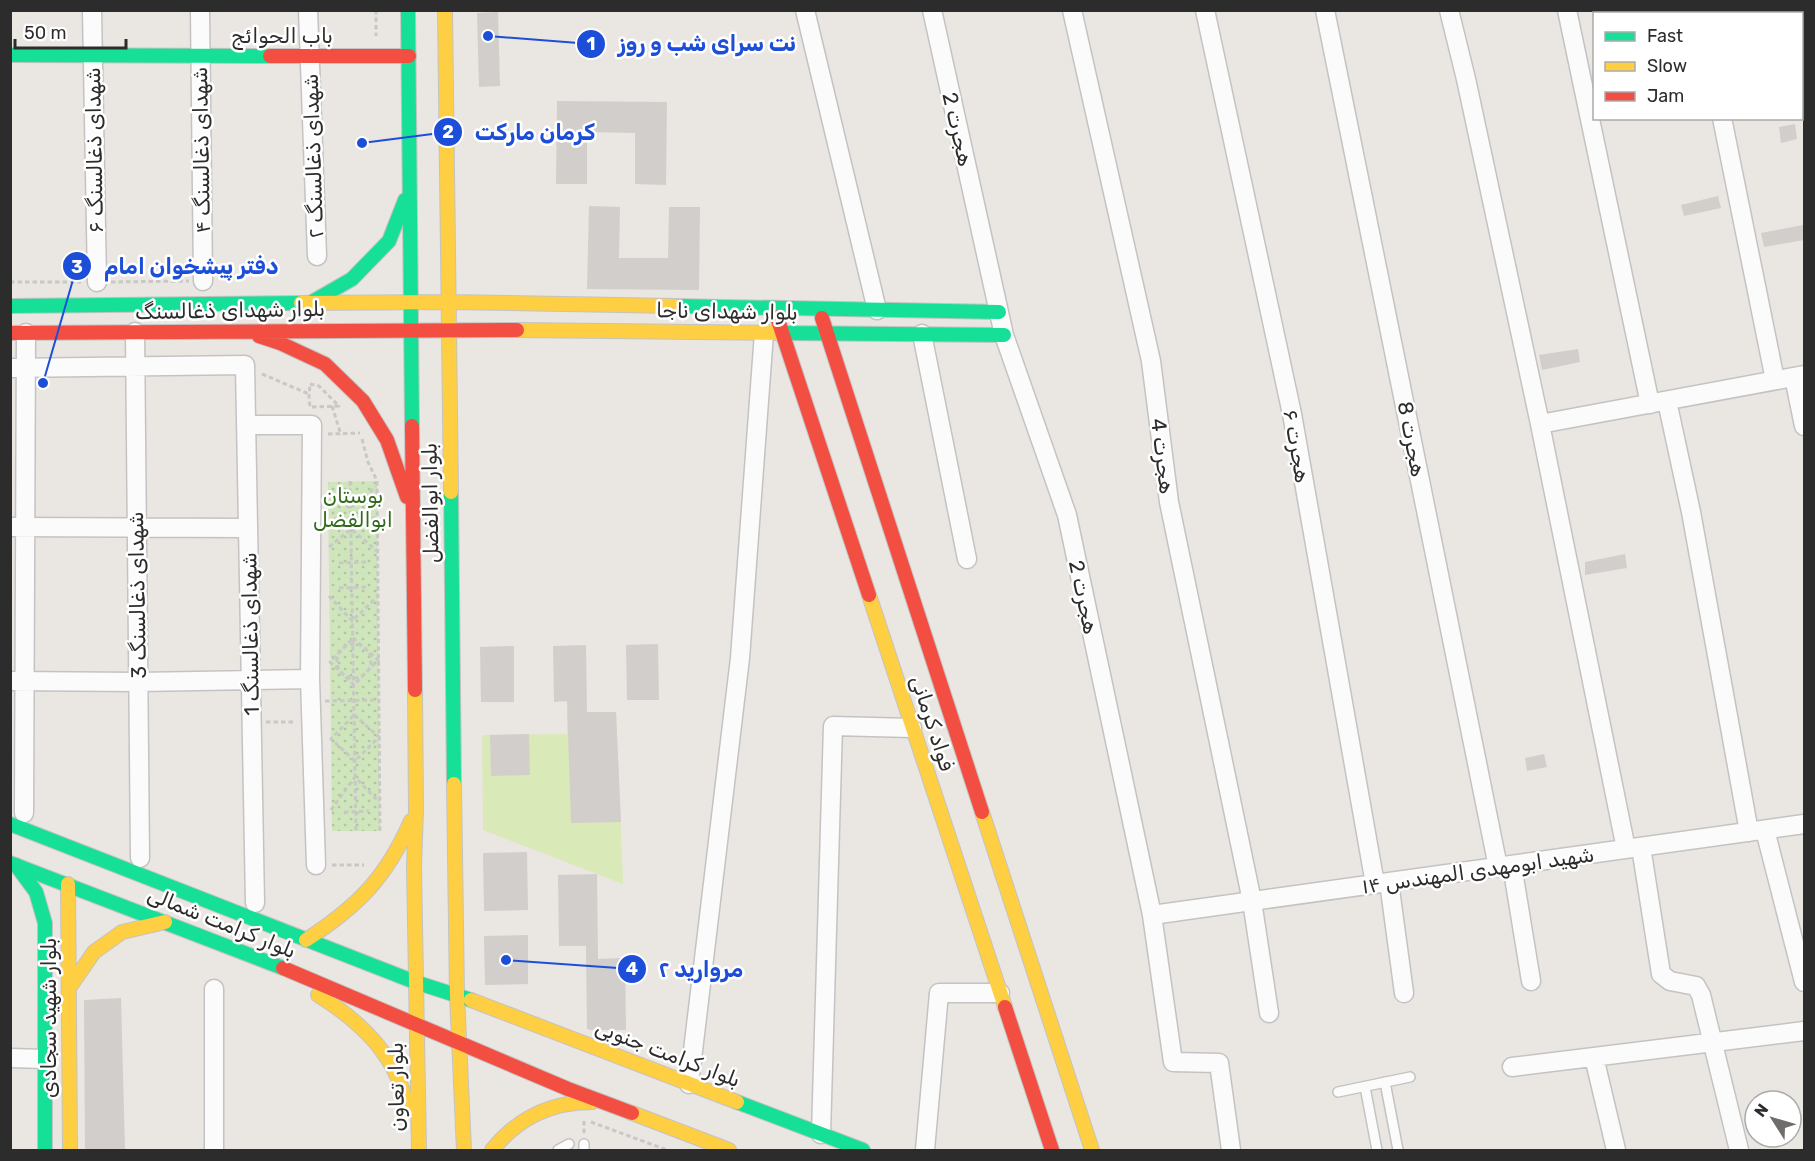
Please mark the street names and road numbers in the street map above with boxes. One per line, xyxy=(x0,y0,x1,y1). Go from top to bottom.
street label: باب الحوائج xyxy=(231,23,333,50)
street label: شهدای ذغالسنگ ۶ xyxy=(80,67,108,233)
street label: شهدای ذغالسنگ ۴ xyxy=(187,67,215,233)
street label: شهدای ذغالسنگ ۲ xyxy=(298,73,328,239)
street label: هجرت 2 xyxy=(937,90,979,168)
street label: بلوار شهدای ذغالسنگ xyxy=(135,296,325,324)
street label: بلوار شهدای ناجا xyxy=(656,297,798,325)
street label: هجرت 8 xyxy=(1392,399,1432,479)
street label: هجرت ۶ xyxy=(1278,407,1316,485)
street label: هجرت 4 xyxy=(1146,417,1180,495)
street label: بلوار ابوالفضل xyxy=(416,443,444,563)
street label: شهدای ذغالسنگ 3 xyxy=(123,511,151,679)
street label: شهدای ذغالسنگ 1 xyxy=(236,552,264,716)
street label: هجرت 2 xyxy=(1064,558,1104,636)
street label: فواد کرمانی xyxy=(906,672,960,774)
street label: شهید ابومهدی المهندس ۱۴ xyxy=(1360,841,1596,899)
street label: بلوار کرامت شمالی xyxy=(144,881,300,963)
street label: بلوار شهید سجادی xyxy=(36,938,61,1098)
street label: بلوار کرامت جنوبی xyxy=(592,1014,744,1092)
street label: بلوار تعاون xyxy=(383,1042,410,1132)

